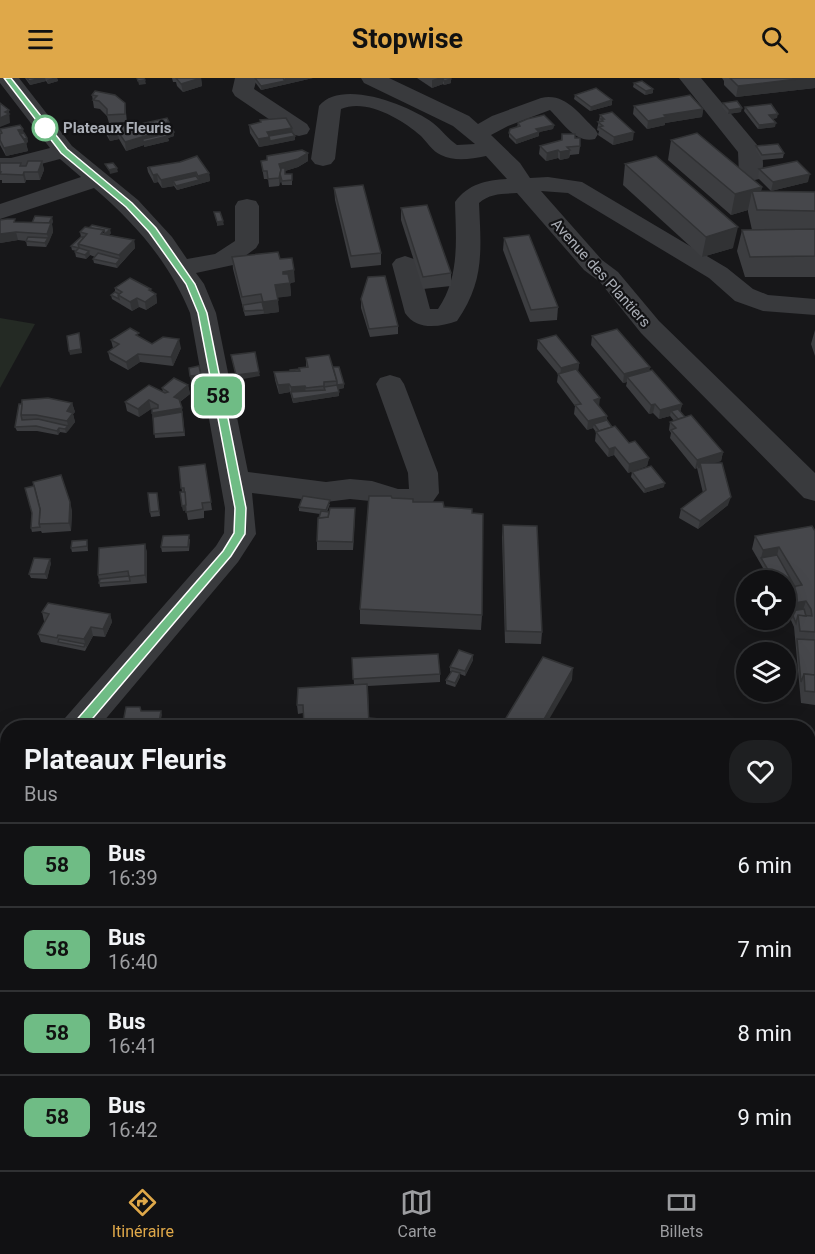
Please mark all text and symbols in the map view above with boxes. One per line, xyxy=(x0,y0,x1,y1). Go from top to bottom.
icon: menu xyxy=(24,23,57,56)
text: Stopwise xyxy=(352,23,463,55)
icon: search xyxy=(758,23,791,56)
marker: Plateaux Fleuris xyxy=(32,115,58,141)
place label: Plateaux Fleuris xyxy=(63,119,172,137)
street label: Avenue des Plantiers xyxy=(548,215,654,331)
line badge: 58 xyxy=(191,376,245,416)
text: 58 xyxy=(206,384,230,408)
map controls xyxy=(736,570,796,702)
button: locate xyxy=(736,570,796,630)
button: layers xyxy=(736,642,796,702)
button: heart xyxy=(729,740,792,803)
text: Plateaux Fleuris xyxy=(24,743,227,776)
text: Bus xyxy=(24,782,58,806)
text: Bus xyxy=(108,841,146,866)
text: 58 xyxy=(45,853,69,877)
text: 6 min xyxy=(737,853,792,878)
text: 16:39 xyxy=(108,866,158,890)
text: Bus xyxy=(108,925,146,950)
text: 58 xyxy=(45,937,69,961)
text: 7 min xyxy=(737,937,792,962)
text: 16:40 xyxy=(108,950,158,974)
text: Bus xyxy=(108,1009,146,1034)
text: 58 xyxy=(45,1021,69,1045)
text: 8 min xyxy=(737,1021,792,1046)
text: 16:41 xyxy=(108,1034,158,1058)
text: Bus xyxy=(108,1093,146,1118)
text: 58 xyxy=(45,1105,69,1129)
text: 9 min xyxy=(737,1105,792,1130)
text: 16:42 xyxy=(108,1118,158,1142)
tab: Itinéraire xyxy=(112,1186,174,1241)
tab: Carte xyxy=(397,1186,436,1241)
tab: Billets xyxy=(660,1186,703,1241)

